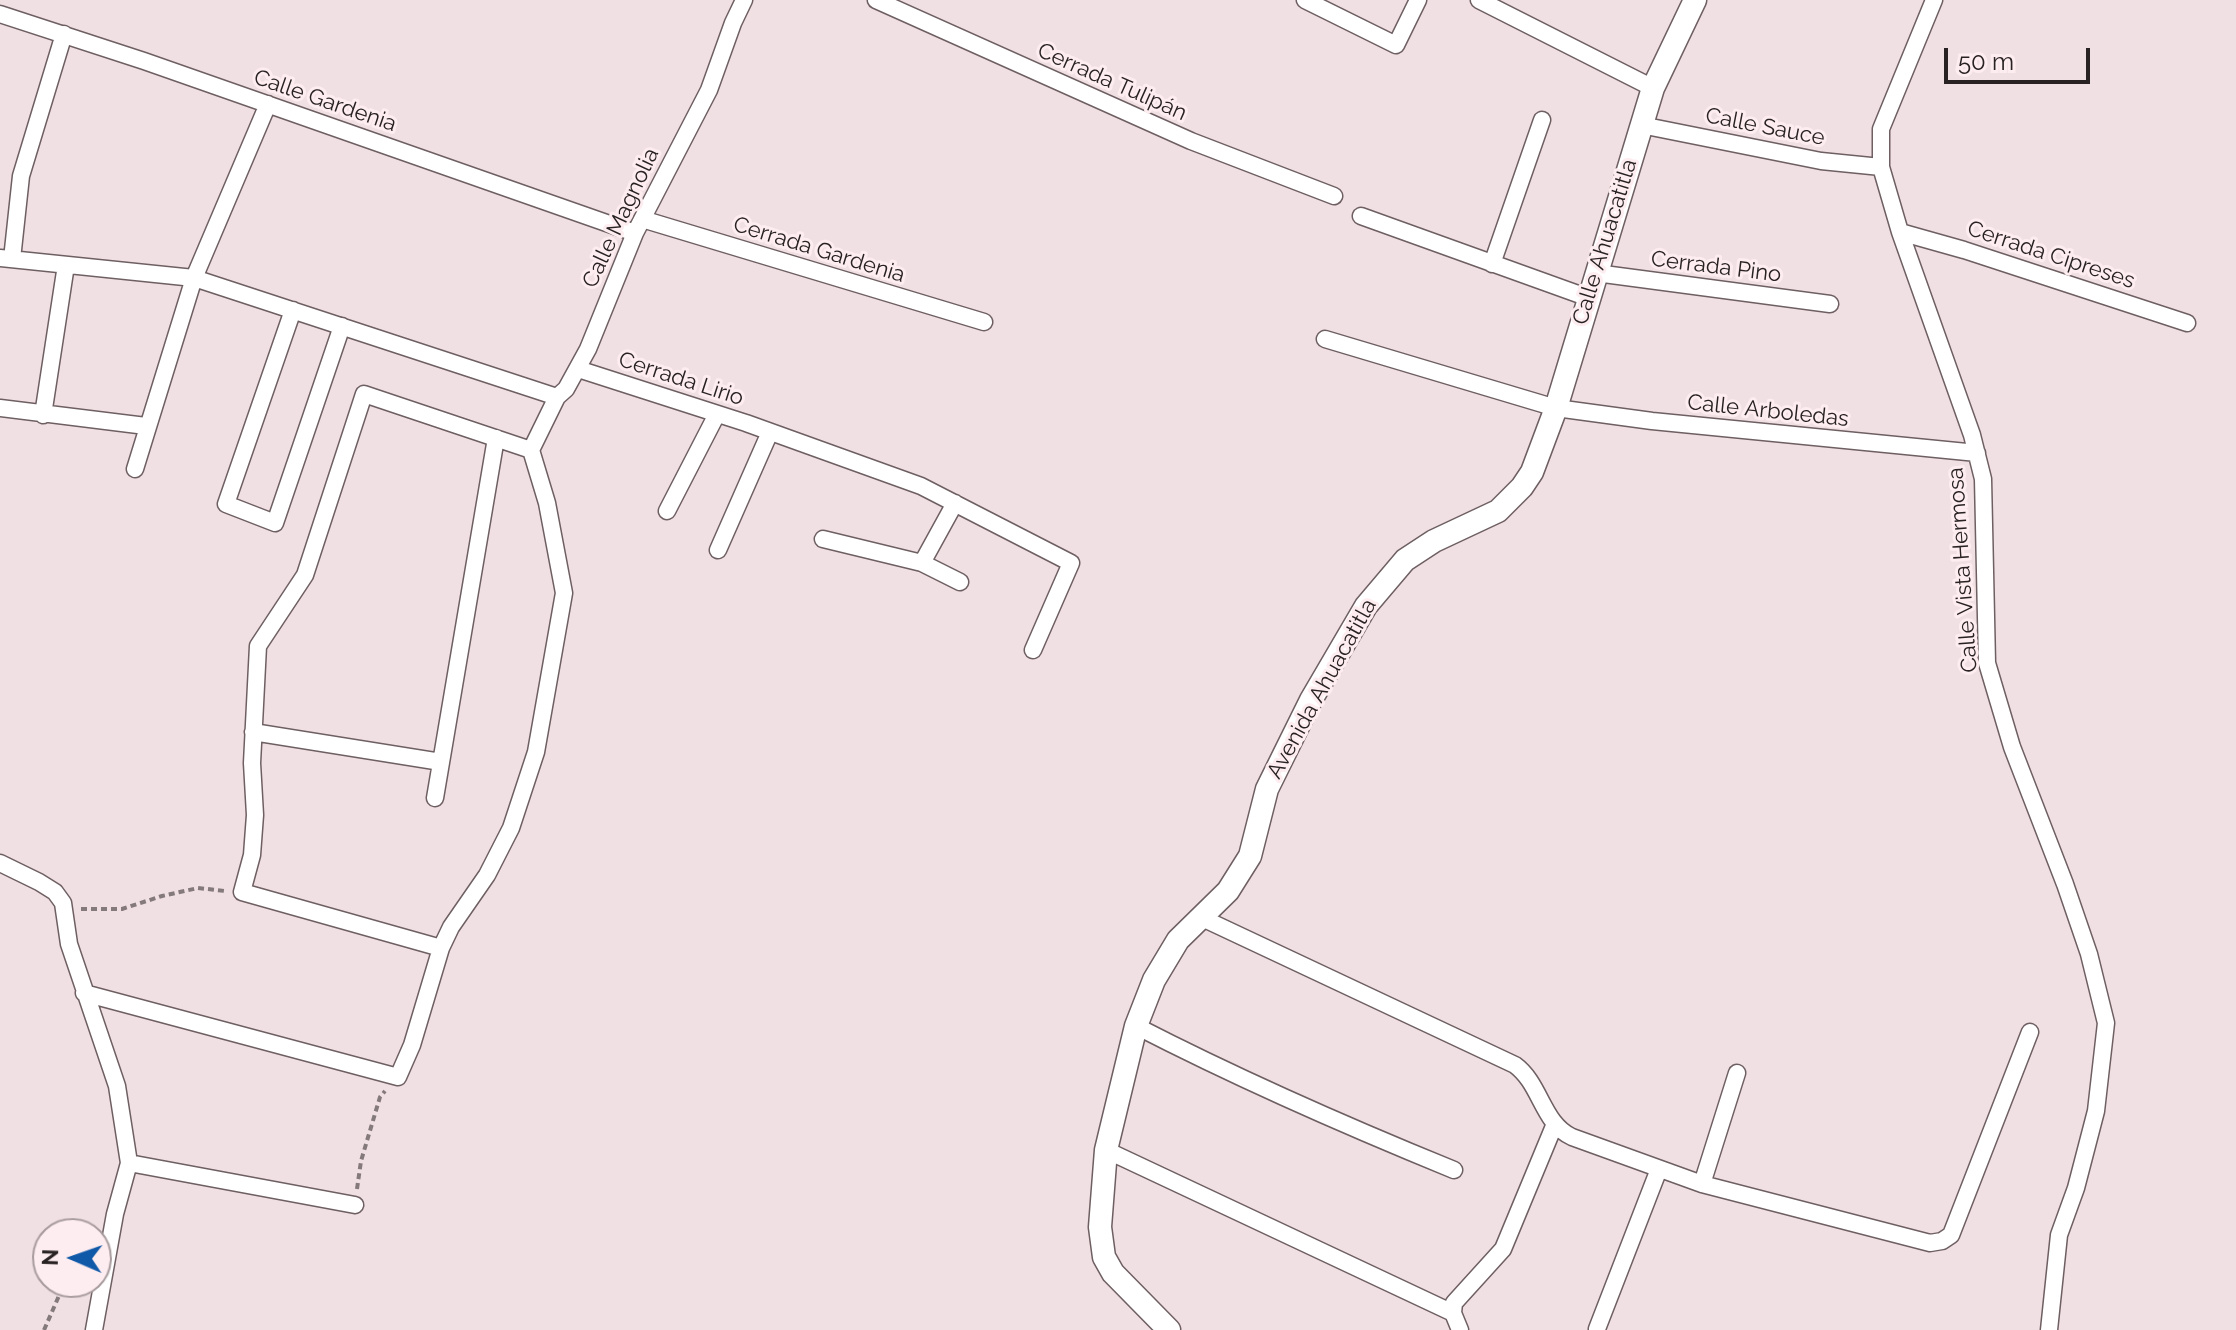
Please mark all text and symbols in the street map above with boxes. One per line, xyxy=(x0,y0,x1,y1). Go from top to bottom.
scale bar xyxy=(1948,32,2094,82)
street label: Cerrada Tulipán xyxy=(1033,37,1191,127)
text: 50 m xyxy=(1958,47,2014,76)
street label: Calle Gardenia xyxy=(250,64,400,138)
street label: Calle Sauce xyxy=(1703,103,1827,151)
street label: Calle Magnolia xyxy=(577,144,665,292)
street label: Calle Ahuacatitla xyxy=(1567,156,1643,328)
street label: Cerrada Gardenia xyxy=(730,211,908,289)
street label: Cerrada Cipreses xyxy=(1964,215,2138,295)
street label: Cerrada Pino xyxy=(1649,246,1783,288)
street label: Cerrada Lirio xyxy=(615,346,747,412)
street label: Calle Arboledas xyxy=(1686,389,1850,433)
street label: Calle Vista Hermosa xyxy=(1943,467,1983,673)
street label: Avenida Ahuacatitla xyxy=(1262,594,1382,784)
north arrow xyxy=(32,1218,112,1298)
text: N xyxy=(37,1248,63,1266)

